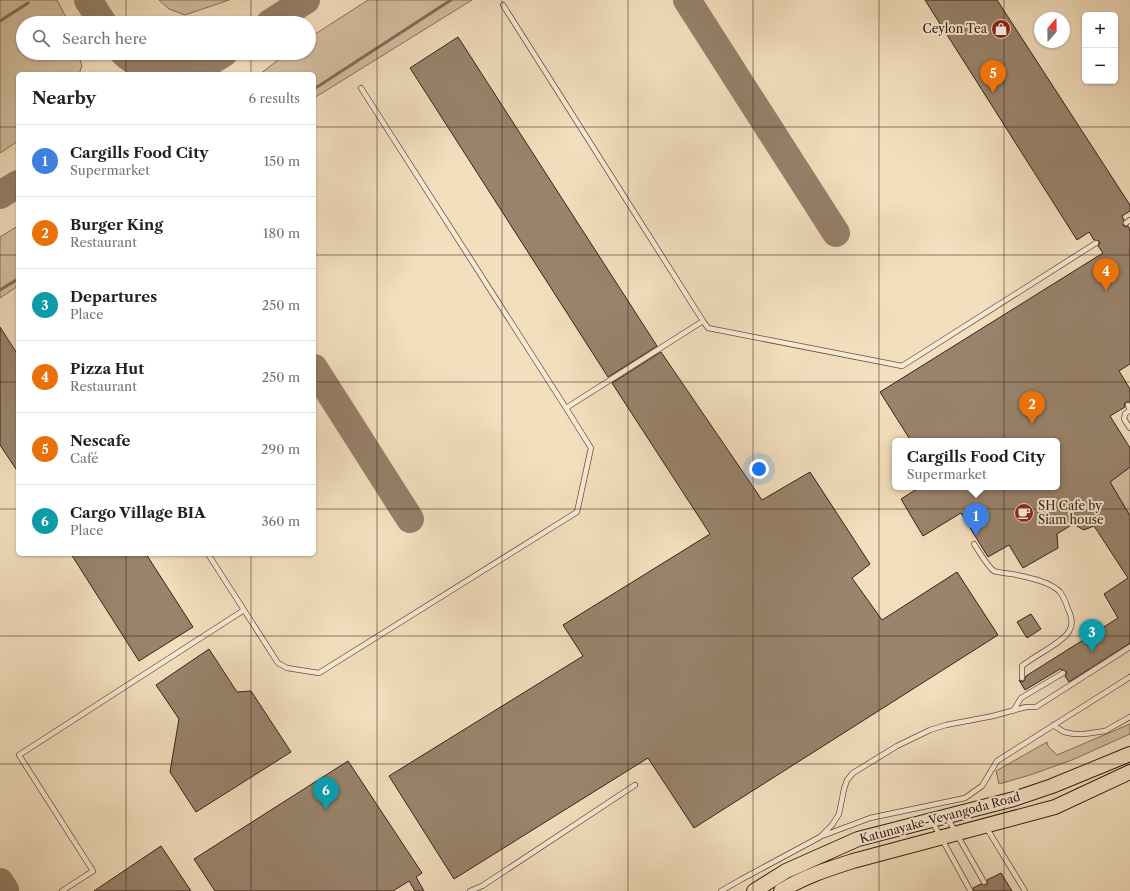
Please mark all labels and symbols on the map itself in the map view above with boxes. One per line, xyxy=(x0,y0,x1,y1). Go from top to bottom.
north arrow xyxy=(1034,12,1070,48)
shop icon: Ceylon Tea xyxy=(990,18,1012,40)
place label: Ceylon Tea xyxy=(922,21,988,36)
pin: 5 xyxy=(980,60,1006,93)
pin: 4 xyxy=(1093,258,1119,291)
pin: 2 xyxy=(1019,391,1045,424)
your location xyxy=(749,459,769,479)
place label: SH Cafe by Siam house xyxy=(1038,498,1104,527)
cafe icon: SH Cafe by Siam house xyxy=(1013,502,1035,524)
pin: 1 xyxy=(963,503,989,536)
pin: 3 xyxy=(1079,619,1105,652)
pin: 6 xyxy=(313,777,339,810)
street label: Katunayake-Veyangoda Road xyxy=(858,789,1023,846)

